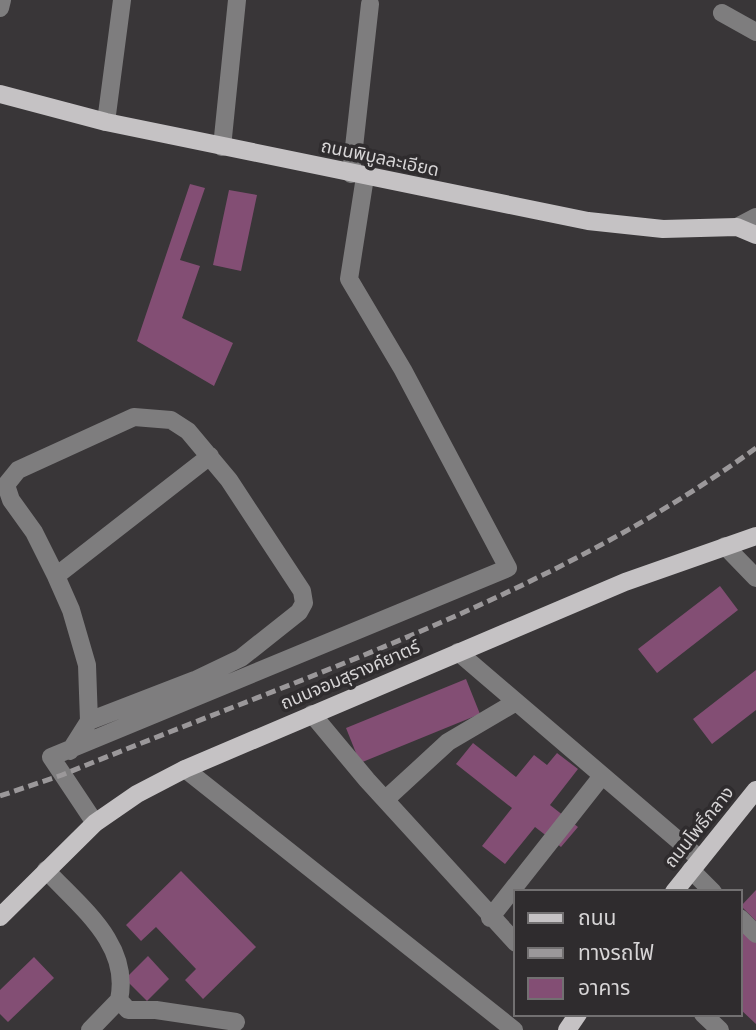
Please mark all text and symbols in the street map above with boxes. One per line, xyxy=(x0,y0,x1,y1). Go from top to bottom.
street label: ถนนพิบูลละเอียด xyxy=(319,135,441,182)
street label: ถนนจอมสุรางค์ยาตร์ xyxy=(277,635,424,714)
street label: ถนนโพธิ์กลาง xyxy=(659,782,739,872)
legend xyxy=(514,890,742,1016)
text: ถนน xyxy=(578,905,616,930)
text: ทางรถไฟ xyxy=(578,940,654,965)
text: อาคาร xyxy=(578,975,630,1000)

